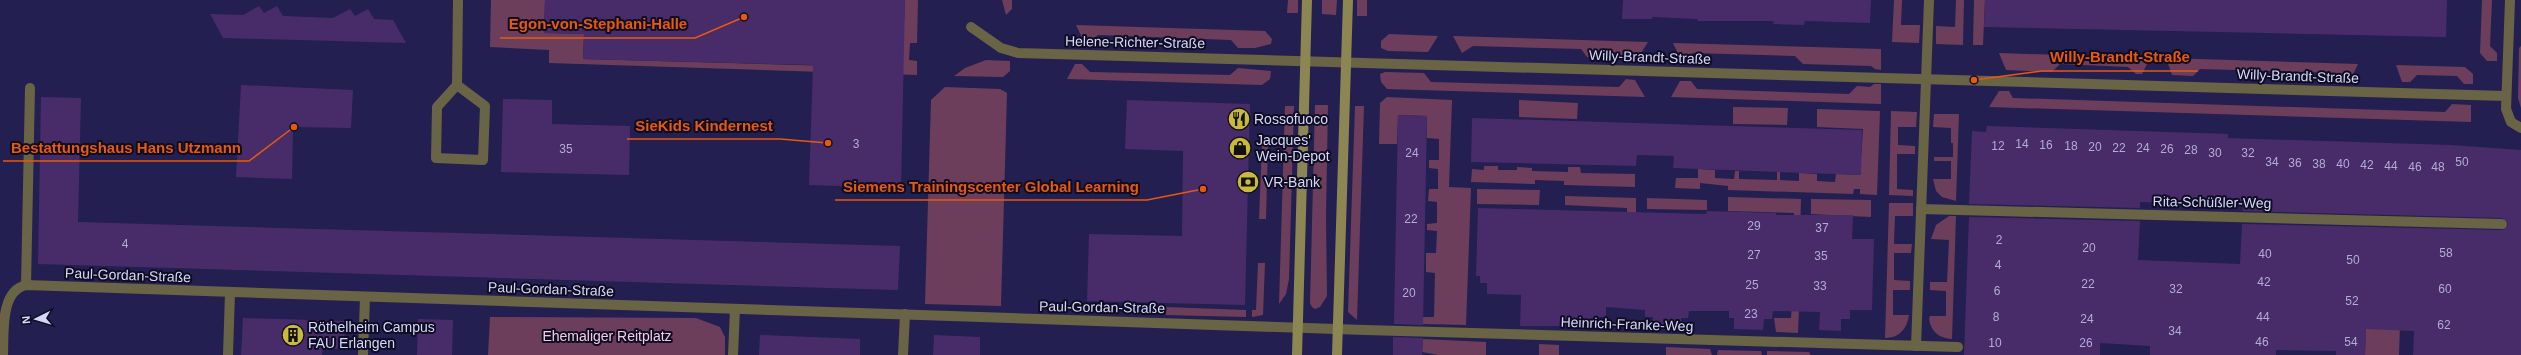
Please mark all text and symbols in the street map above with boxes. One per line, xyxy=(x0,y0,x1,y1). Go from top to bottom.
callout: Egon-von-Stephani-Halle xyxy=(500,11,695,38)
text: Egon-von-Stephani-Halle xyxy=(509,15,687,32)
street label: Helene-Richter-Straße xyxy=(1065,33,1205,51)
callout: Willy-Brandt-Straße xyxy=(2042,44,2198,71)
street label: Willy-Brandt-Straße xyxy=(1589,47,1712,67)
text: Willy-Brandt-Straße xyxy=(2050,48,2190,65)
street label: Willy-Brandt-Straße xyxy=(2237,66,2360,86)
restaurant icon: Rossofuoco xyxy=(1226,106,1252,132)
place label: Rossofuoco xyxy=(1254,111,1328,127)
callout: SieKids Kindernest xyxy=(627,112,780,139)
text: SieKids Kindernest xyxy=(635,117,773,134)
place label: Jacques' Wein-Depot xyxy=(1256,132,1330,164)
callout: Bestattungshaus Hans Utzmann xyxy=(3,134,249,161)
shop icon: Jacques' Wein-Depot xyxy=(1227,135,1253,161)
house number: 3 xyxy=(853,137,860,151)
house number: 14 xyxy=(2015,137,2029,151)
house number: 16 xyxy=(2039,138,2053,152)
text: Bestattungshaus Hans Utzmann xyxy=(11,139,241,156)
house number: 12 xyxy=(1991,139,2005,153)
house number: 18 xyxy=(2064,139,2078,153)
house number: 20 xyxy=(2088,140,2102,154)
house number: 22 xyxy=(2112,141,2126,155)
house number: 24 xyxy=(2136,141,2150,155)
house number: 35 xyxy=(559,142,573,156)
house number: 26 xyxy=(2160,142,2174,156)
house number: 28 xyxy=(2184,143,2198,157)
house number: 24 xyxy=(1405,146,1419,160)
house number: 30 xyxy=(2208,146,2222,160)
house number: 32 xyxy=(2241,146,2255,160)
house number: 34 xyxy=(2265,155,2279,169)
house number: 50 xyxy=(2455,155,2469,169)
house number: 36 xyxy=(2288,156,2302,170)
house number: 38 xyxy=(2312,157,2326,171)
house number: 40 xyxy=(2336,157,2350,171)
house number: 42 xyxy=(2360,158,2374,172)
house number: 44 xyxy=(2384,159,2398,173)
house number: 46 xyxy=(2408,160,2422,174)
house number: 48 xyxy=(2431,160,2445,174)
bank icon: VR-Bank xyxy=(1235,169,1261,195)
callout: Siemens Trainingscenter Global Learning xyxy=(835,173,1147,200)
place label: VR-Bank xyxy=(1264,174,1321,190)
text: Siemens Trainingscenter Global Learning xyxy=(843,178,1139,195)
street label: Rita-Schüßler-Weg xyxy=(2152,193,2272,211)
house number: 22 xyxy=(1404,212,1418,226)
house number: 29 xyxy=(1747,219,1761,233)
house number: 37 xyxy=(1815,221,1829,235)
house number: 2 xyxy=(1996,233,2003,247)
house number: 4 xyxy=(122,237,129,251)
house number: 20 xyxy=(2082,241,2096,255)
house number: 58 xyxy=(2439,246,2453,260)
house number: 40 xyxy=(2258,247,2272,261)
house number: 27 xyxy=(1747,248,1761,262)
house number: 35 xyxy=(1814,249,1828,263)
house number: 50 xyxy=(2346,253,2360,267)
house number: 4 xyxy=(1995,258,2002,272)
street label: Paul-Gordan-Straße xyxy=(65,265,191,285)
house number: 42 xyxy=(2257,275,2271,289)
house number: 22 xyxy=(2081,277,2095,291)
house number: 25 xyxy=(1745,278,1759,292)
street label: Paul-Gordan-Straße xyxy=(488,279,614,299)
house number: 33 xyxy=(1813,279,1827,293)
house number: 32 xyxy=(2169,282,2183,296)
house number: 60 xyxy=(2438,282,2452,296)
house number: 6 xyxy=(1994,284,2001,298)
house number: 20 xyxy=(1402,286,1416,300)
house number: 52 xyxy=(2345,294,2359,308)
street label: Paul-Gordan-Straße xyxy=(1039,298,1165,316)
north arrow xyxy=(16,299,56,339)
house number: 23 xyxy=(1744,307,1758,321)
house number: 8 xyxy=(1993,310,2000,324)
house number: 44 xyxy=(2256,310,2270,324)
house number: 24 xyxy=(2080,312,2094,326)
street label: Heinrich-Franke-Weg xyxy=(1560,314,1694,334)
text: N xyxy=(20,315,32,324)
house number: 62 xyxy=(2437,318,2451,332)
place label: Röthelheim Campus FAU Erlangen xyxy=(308,319,435,351)
building icon: Röthelheim Campus FAU Erlangen xyxy=(280,322,306,348)
house number: 34 xyxy=(2168,324,2182,338)
park label: Ehemaliger Reitplatz xyxy=(542,328,672,344)
house number: 46 xyxy=(2255,335,2269,349)
house number: 54 xyxy=(2344,335,2358,349)
house number: 10 xyxy=(1988,336,2002,350)
house number: 26 xyxy=(2079,336,2093,350)

